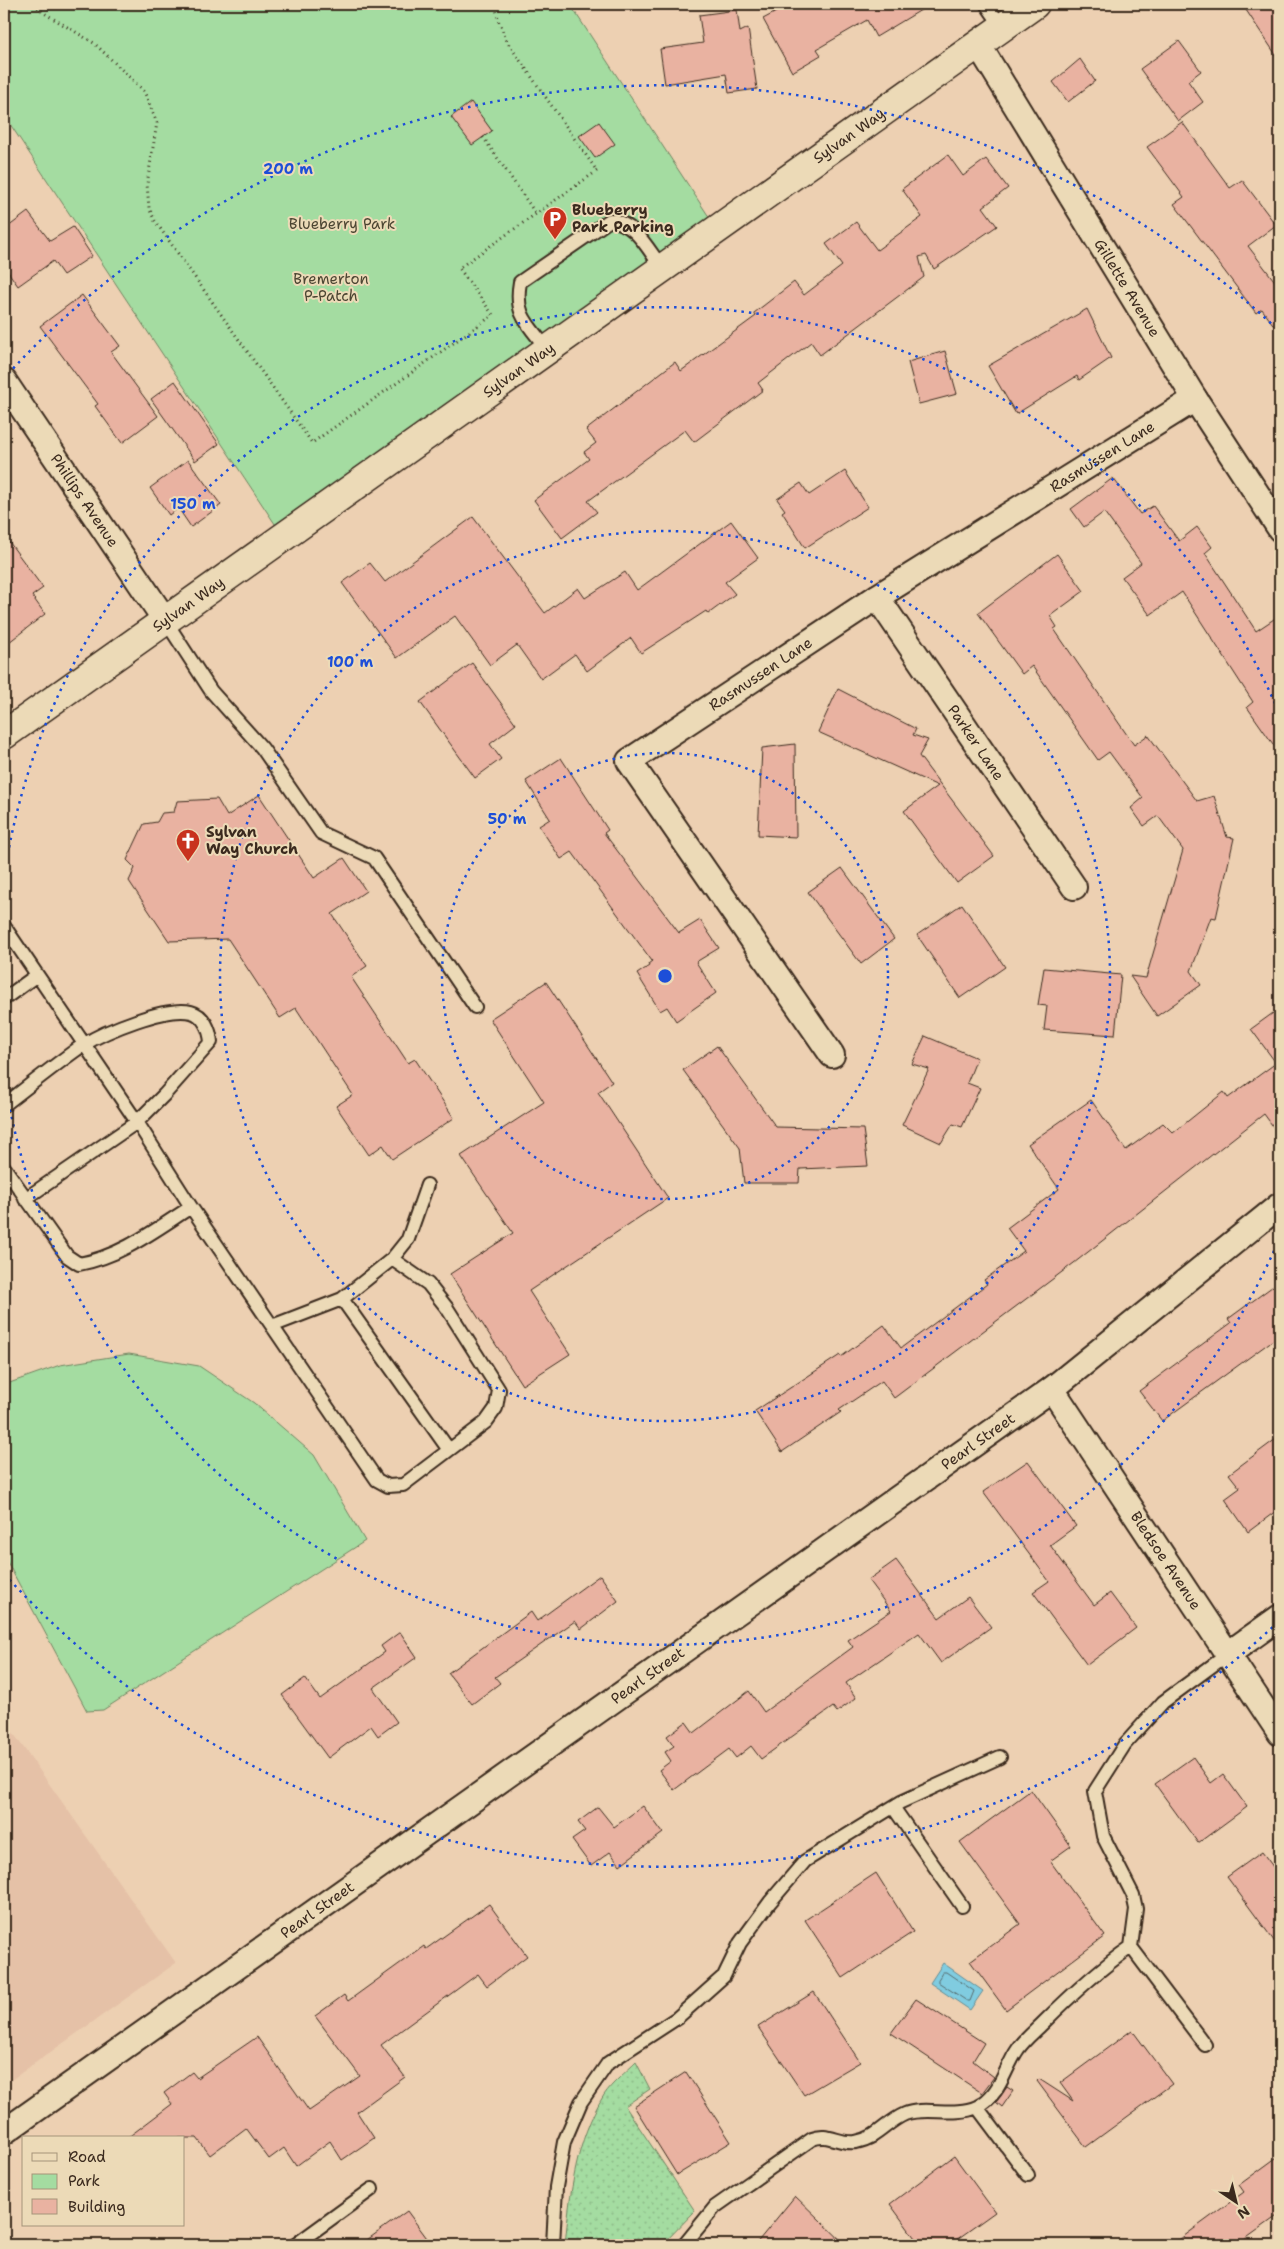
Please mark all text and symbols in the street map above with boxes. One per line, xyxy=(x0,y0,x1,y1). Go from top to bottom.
street label: Sylvan Way xyxy=(809,103,889,168)
text: 200 m xyxy=(263,159,313,179)
place label: Blueberry Park Parking xyxy=(572,200,674,237)
parking icon: Blueberry Park Parking xyxy=(542,206,568,240)
park label: Blueberry Park xyxy=(289,214,395,234)
street label: Gillette Avenue xyxy=(1090,235,1165,341)
park label: Bremerton P-Patch xyxy=(293,269,369,306)
street label: Sylvan Way xyxy=(479,338,559,402)
street label: Rasmussen Lane xyxy=(1046,417,1158,497)
street label: Phillips Avenue xyxy=(46,450,123,551)
text: 150 m xyxy=(170,494,216,514)
street label: Sylvan Way xyxy=(148,572,228,637)
street label: Rasmussen Lane xyxy=(705,633,816,715)
text: 100 m xyxy=(327,652,373,672)
street label: Parker Lane xyxy=(943,701,1009,784)
text: 50 m xyxy=(488,809,527,829)
place label: Sylvan Way Church xyxy=(206,822,298,859)
church icon: Sylvan Way Church xyxy=(175,828,201,862)
centre of rings xyxy=(656,967,674,985)
street label: Pearl Street xyxy=(937,1408,1019,1474)
street label: Bledsoe Avenue xyxy=(1126,1508,1206,1614)
street label: Pearl Street xyxy=(607,1643,689,1709)
street label: Pearl Street xyxy=(276,1877,358,1943)
legend xyxy=(22,2136,185,2226)
text: Road xyxy=(68,2147,106,2167)
text: Park xyxy=(68,2171,100,2191)
north arrow xyxy=(1212,2176,1262,2226)
text: Building xyxy=(68,2197,125,2217)
text: N xyxy=(1234,2202,1253,2223)

